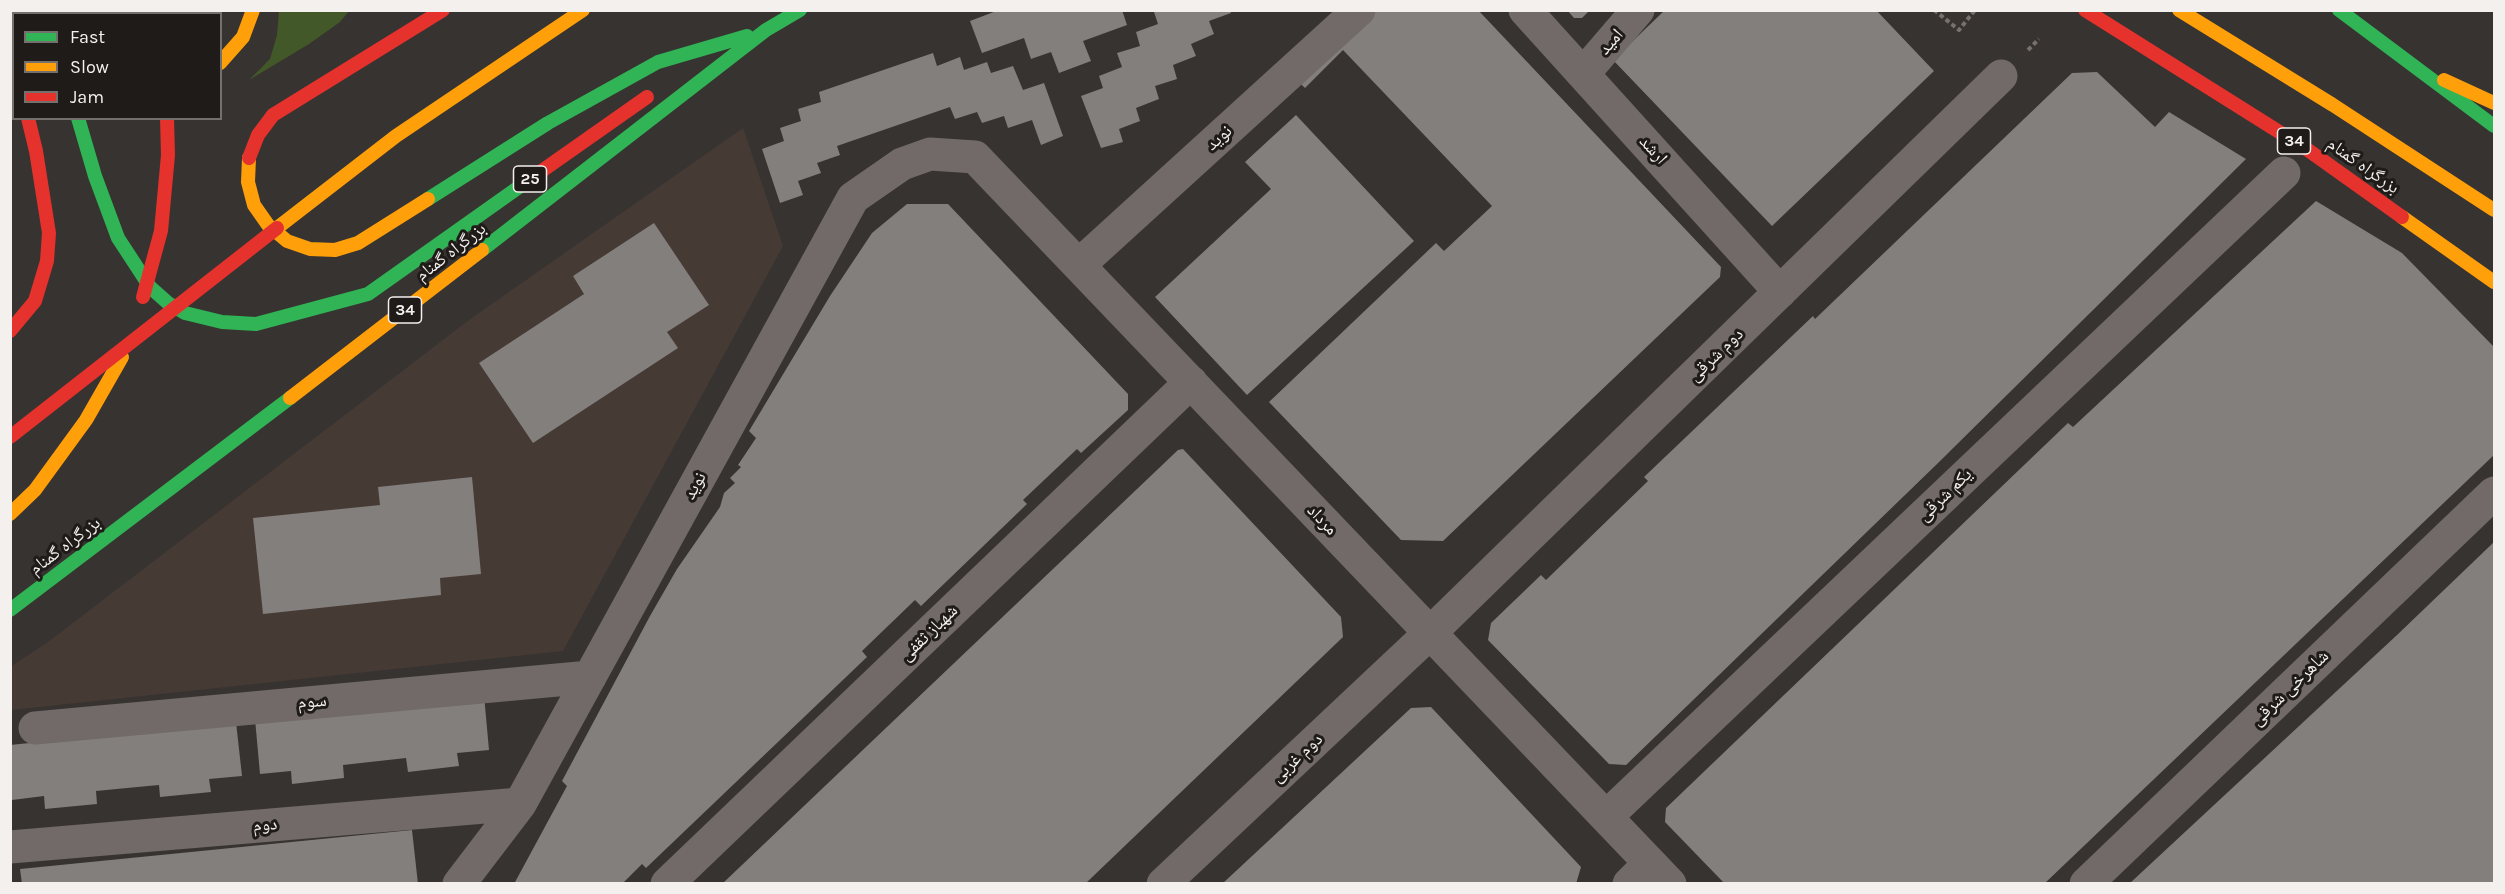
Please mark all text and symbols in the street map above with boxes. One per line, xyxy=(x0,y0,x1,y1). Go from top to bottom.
legend xyxy=(12,12,222,120)
street label: امید xyxy=(1594,25,1628,59)
text: Fast xyxy=(70,26,105,48)
text: Slow xyxy=(70,56,109,78)
text: Jam xyxy=(70,86,104,108)
street label: نوید xyxy=(1201,121,1237,155)
road number: 34 xyxy=(2278,128,2310,154)
street label: ارشد xyxy=(1634,131,1672,169)
street label: بزرگراه گمنام xyxy=(2323,133,2403,199)
road number: 25 xyxy=(514,166,546,192)
street label: بزرگراه گمنام xyxy=(412,218,490,286)
road number: 34 xyxy=(388,297,422,323)
street label: دوم شرقی xyxy=(1684,324,1748,386)
street label: یکم شرقی xyxy=(1913,464,1977,526)
street label: نوید xyxy=(679,468,711,504)
street label: مرداد xyxy=(1302,500,1342,540)
street label: بزرگراه گمنام xyxy=(25,512,105,580)
street label: شهباز ثقفی xyxy=(896,600,962,666)
street label: شاهرخی شرقی xyxy=(2247,646,2333,730)
street label: سوم xyxy=(297,690,327,714)
street label: دوم غربی xyxy=(1267,729,1327,787)
street label: دوم xyxy=(252,813,278,837)

